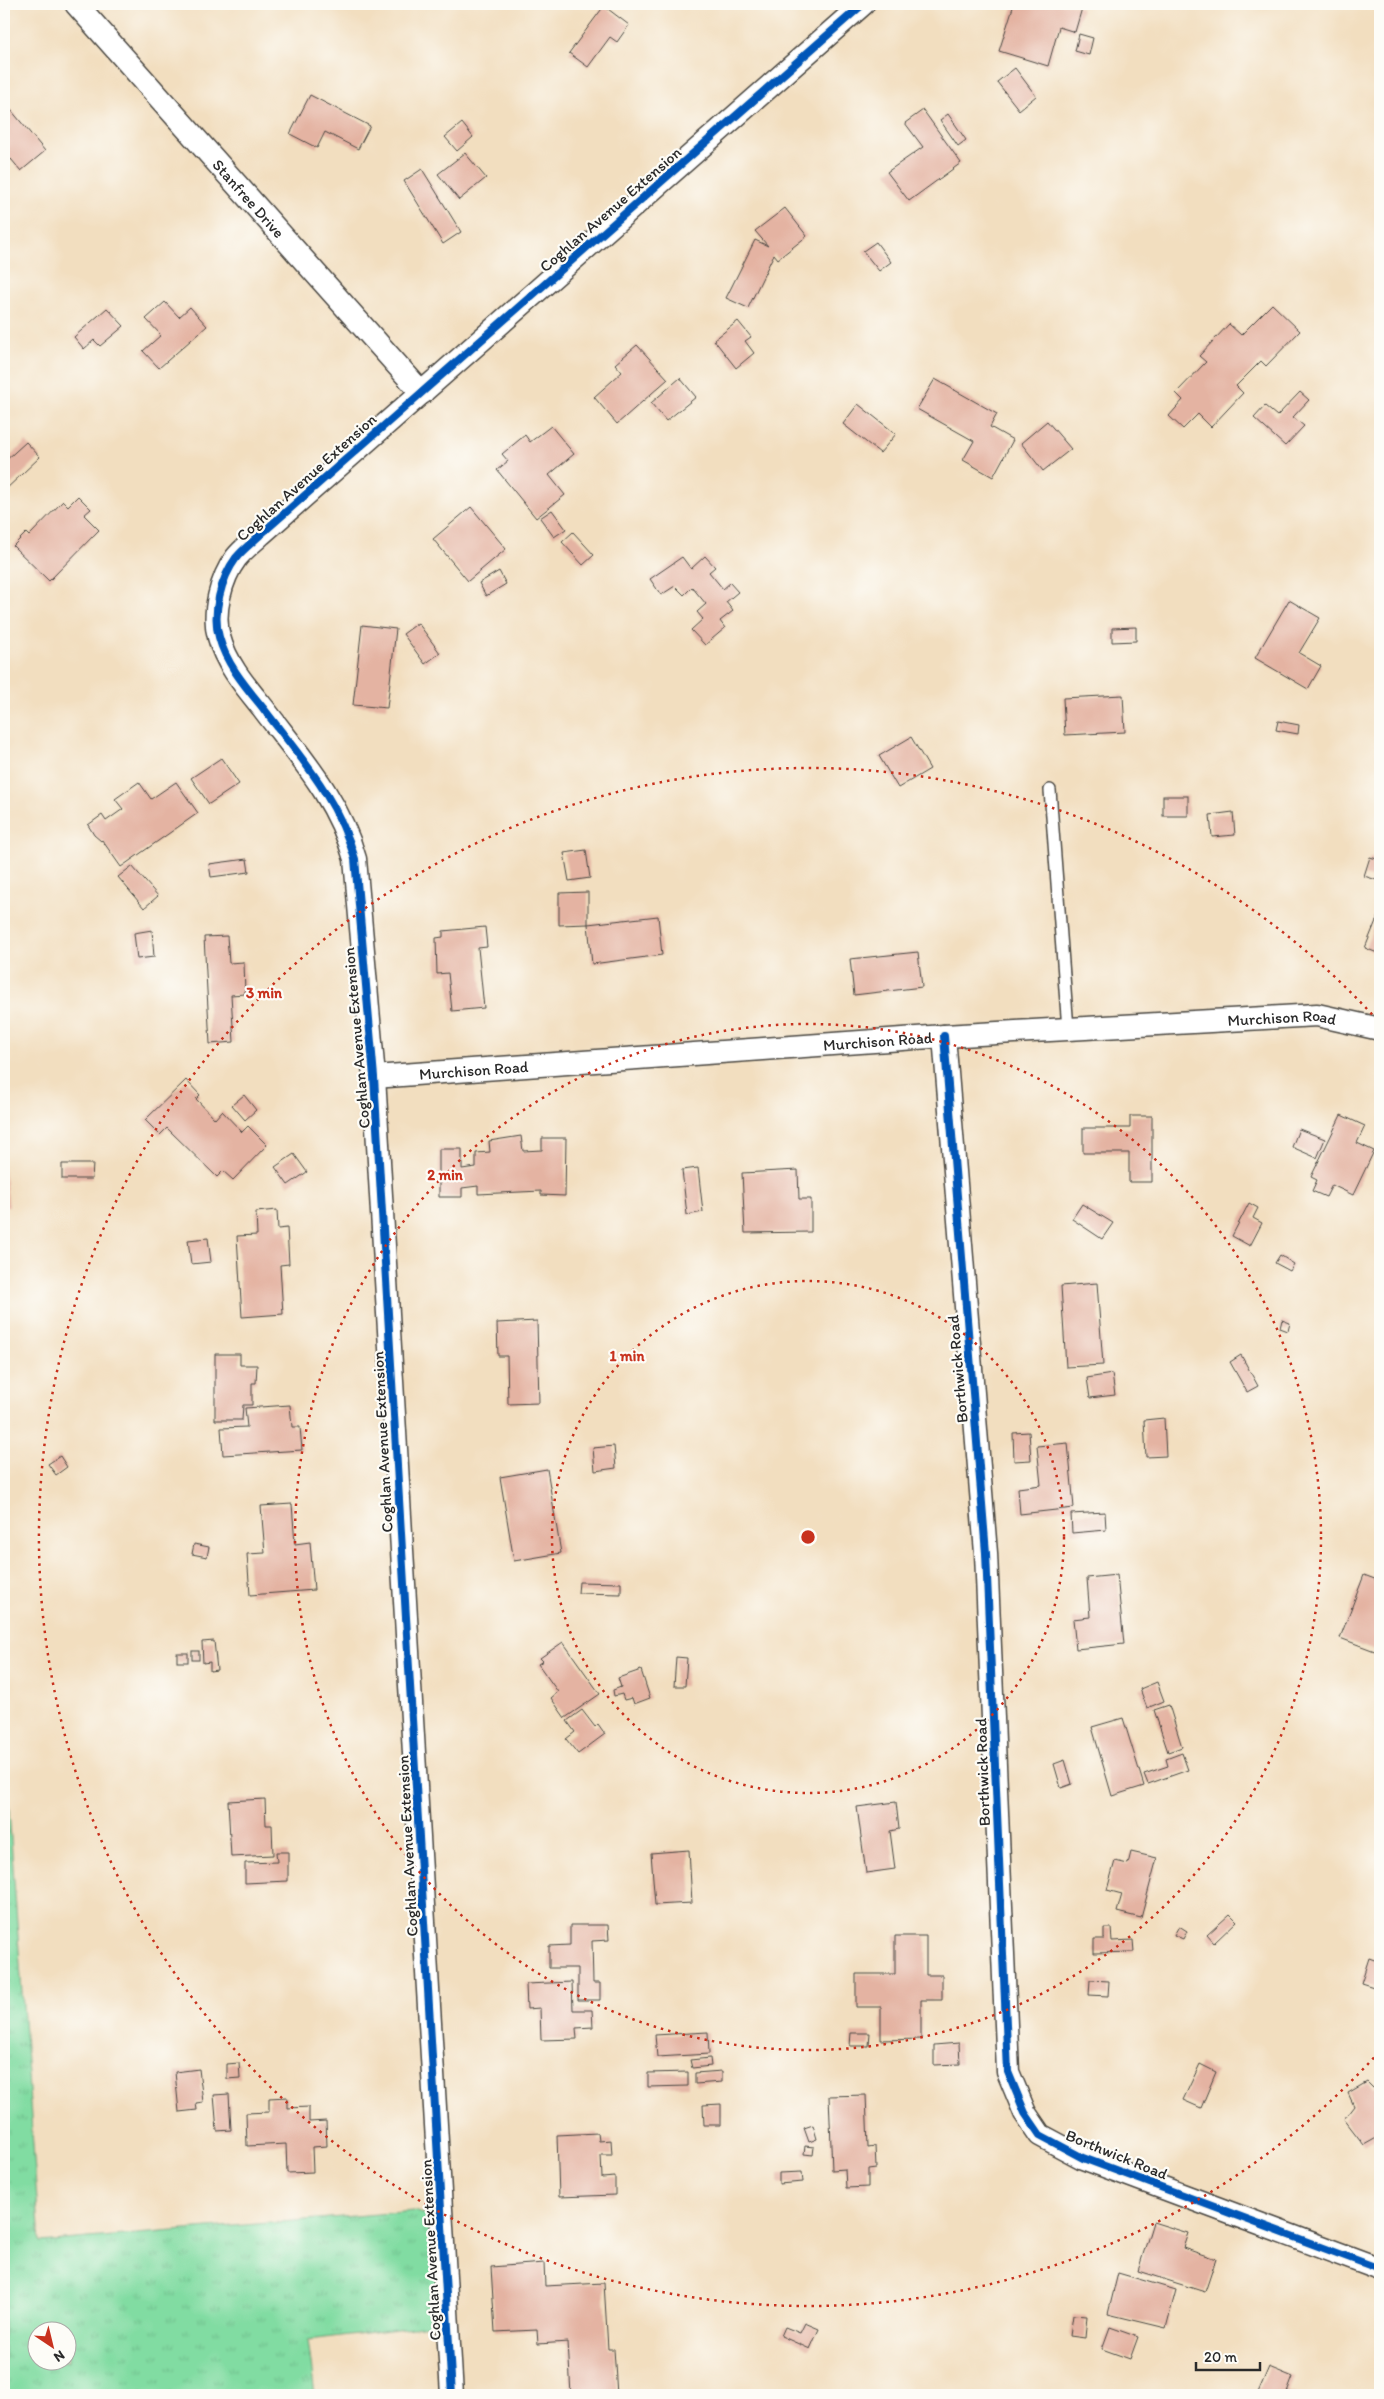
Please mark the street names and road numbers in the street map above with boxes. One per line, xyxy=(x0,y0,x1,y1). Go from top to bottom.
street label: Coghlan Avenue Extension xyxy=(536,142,685,276)
street label: Stanfree Drive xyxy=(208,155,288,242)
street label: Coghlan Avenue Extension xyxy=(233,409,380,545)
street label: Coghlan Avenue Extension xyxy=(339,946,374,1129)
street label: Murchison Road xyxy=(1227,1006,1338,1030)
street label: Murchison Road xyxy=(822,1028,933,1055)
street label: Murchison Road xyxy=(418,1057,529,1084)
street label: Borthwick Road xyxy=(943,1314,972,1424)
street label: Coghlan Avenue Extension xyxy=(368,1350,397,1533)
street label: Borthwick Road xyxy=(971,1717,994,1827)
street label: Coghlan Avenue Extension xyxy=(393,1754,422,1937)
street label: Borthwick Road xyxy=(1063,2125,1171,2184)
street label: Coghlan Avenue Extension xyxy=(416,2158,445,2341)

